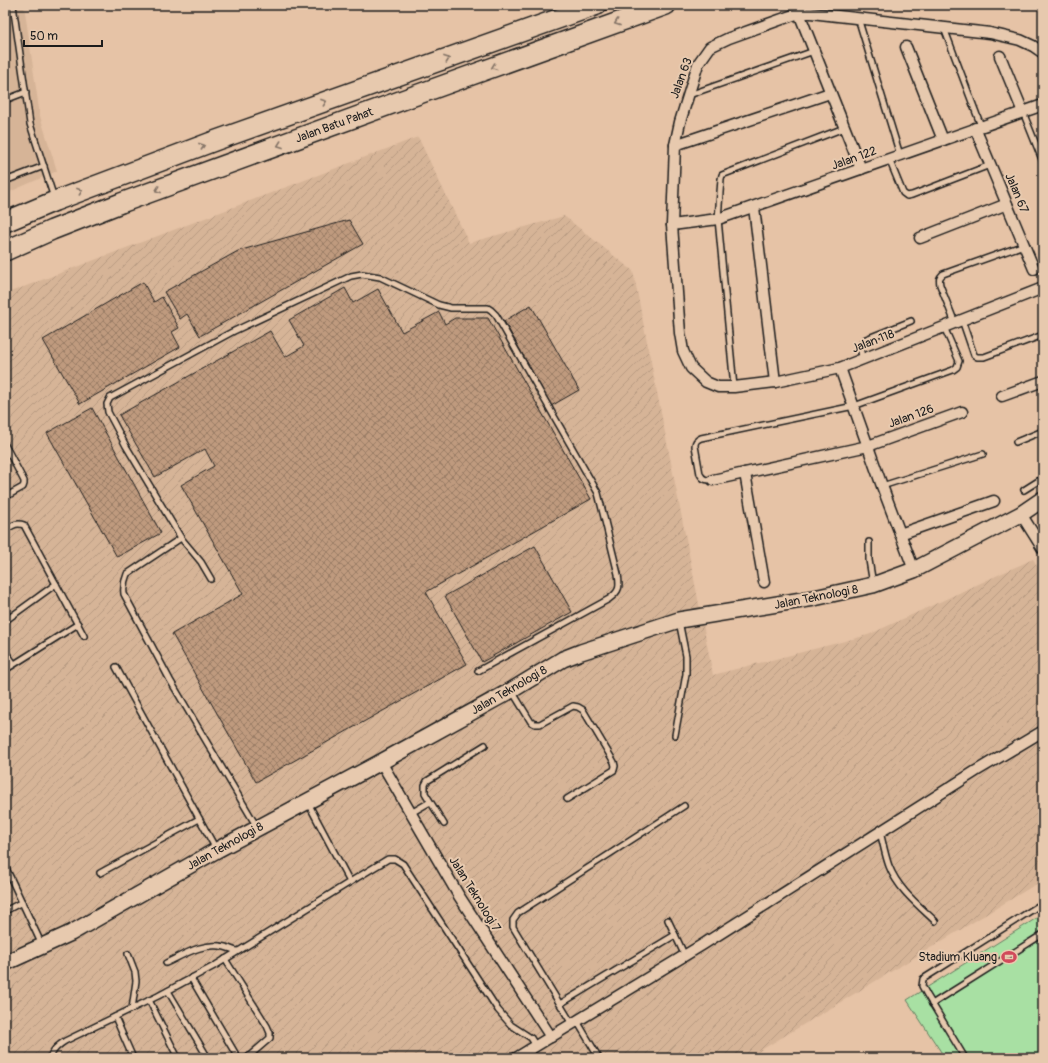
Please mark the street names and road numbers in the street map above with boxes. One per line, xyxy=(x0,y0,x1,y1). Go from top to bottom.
street label: Jalan 63 xyxy=(667,55,696,101)
street label: Jalan Batu Pahat xyxy=(293,104,375,146)
street label: Jalan 122 xyxy=(830,143,879,174)
street label: Jalan 67 xyxy=(1001,171,1032,216)
street label: Jalan 118 xyxy=(850,327,897,356)
street label: Jalan 126 xyxy=(886,401,936,432)
street label: Jalan Teknologi 8 xyxy=(773,582,859,613)
street label: Jalan Teknologi 8 xyxy=(469,663,550,718)
street label: Jalan Teknologi 8 xyxy=(184,819,266,874)
street label: Jalan Teknologi 7 xyxy=(446,854,504,935)

